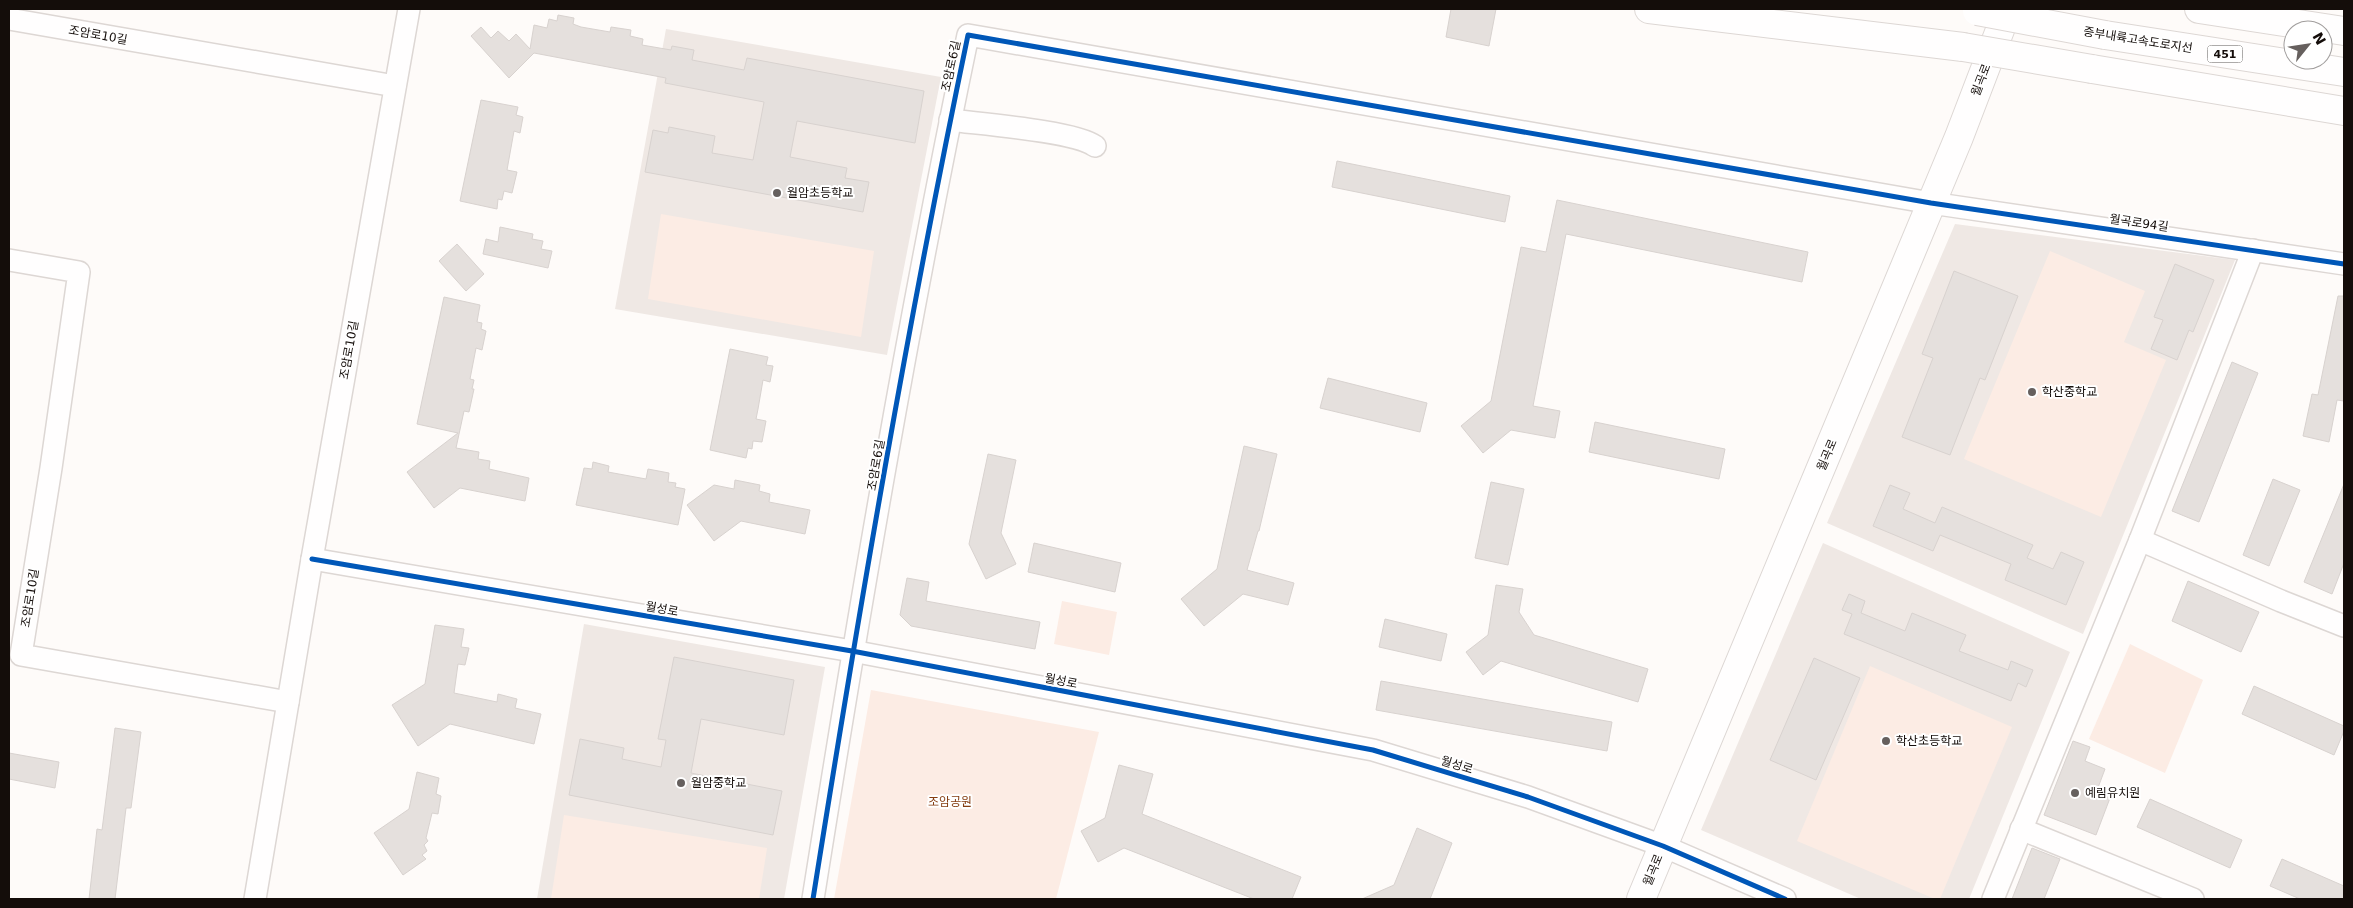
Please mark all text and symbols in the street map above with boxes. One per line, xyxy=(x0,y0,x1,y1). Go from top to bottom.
north arrow xyxy=(2283,20,2333,70)
street label: 조암로10길 xyxy=(68,23,128,47)
street label: 중부내륙고속도로지선 xyxy=(2082,24,2194,56)
text: N xyxy=(2309,29,2329,48)
street label: 조암로6길 xyxy=(939,39,963,93)
road number: 451 xyxy=(2208,46,2242,62)
street label: 월곡로 xyxy=(1969,62,1993,98)
place label: 월암초등학교 xyxy=(787,186,853,200)
marker: 월암초등학교 xyxy=(771,187,783,199)
street label: 월곡로94길 xyxy=(2109,212,2169,234)
street label: 조암로10길 xyxy=(337,320,361,380)
place label: 학산중학교 xyxy=(2042,385,2097,399)
marker: 학산중학교 xyxy=(2026,386,2038,398)
street label: 월곡로 xyxy=(1814,437,1840,473)
street label: 조암로6길 xyxy=(865,438,887,492)
street label: 조암로10길 xyxy=(18,568,42,628)
street label: 월성로 xyxy=(644,599,680,619)
street label: 월성로 xyxy=(1043,671,1079,691)
place label: 학산초등학교 xyxy=(1896,734,1962,748)
marker: 학산초등학교 xyxy=(1880,735,1892,747)
street label: 월성로 xyxy=(1439,753,1475,777)
place label: 월암중학교 xyxy=(691,776,746,790)
marker: 월암중학교 xyxy=(675,777,687,789)
place label: 예림유치원 xyxy=(2085,786,2140,800)
marker: 예림유치원 xyxy=(2069,787,2081,799)
park label: 조암공원 xyxy=(928,795,972,809)
street label: 월곡로 xyxy=(1640,852,1666,888)

